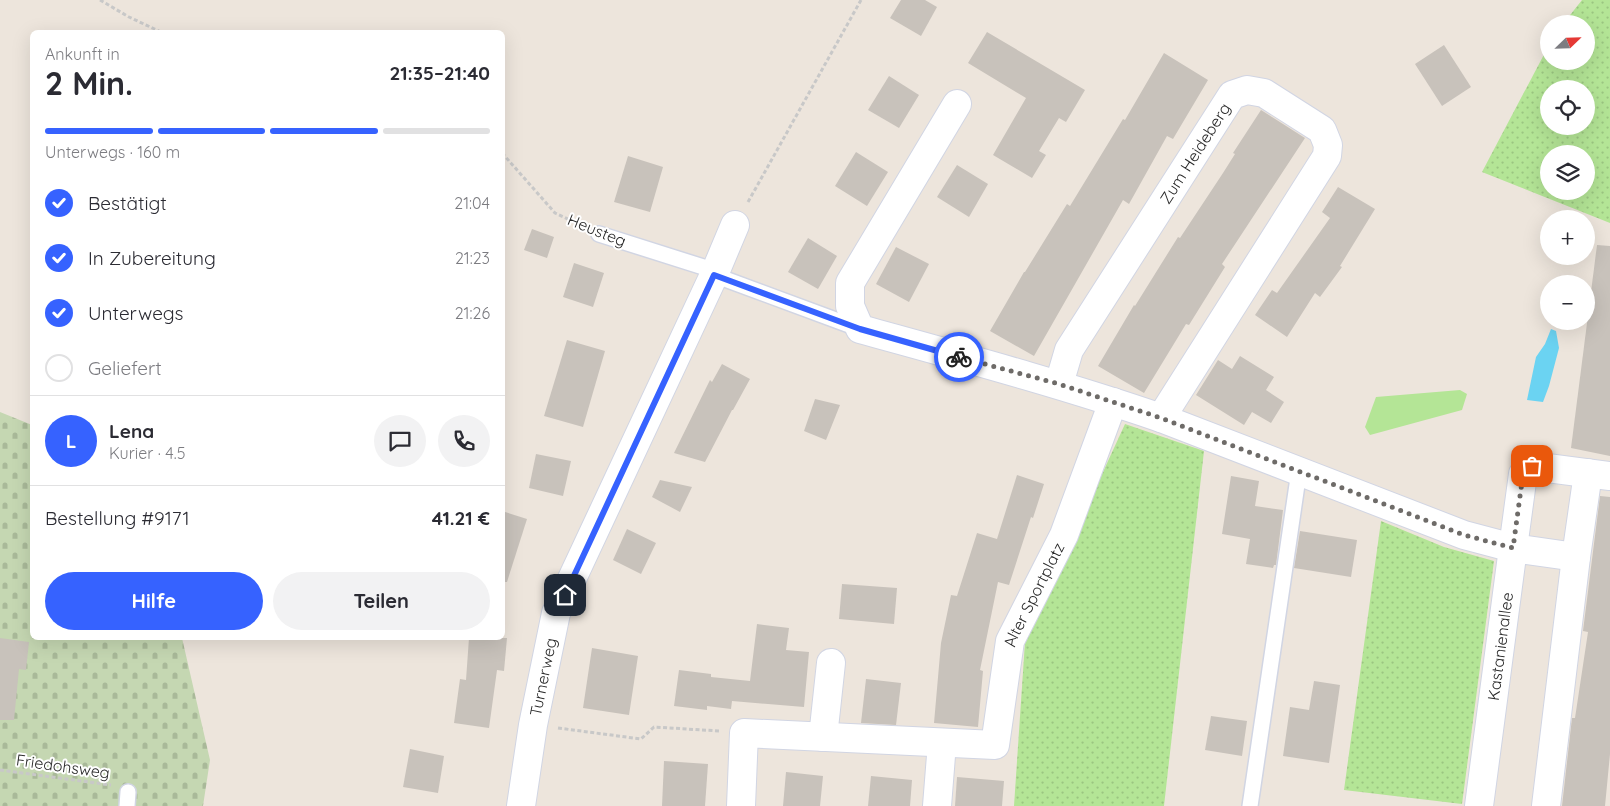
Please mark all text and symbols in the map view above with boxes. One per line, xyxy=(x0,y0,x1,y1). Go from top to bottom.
north arrow xyxy=(1540,15,1595,70)
map controls xyxy=(1540,15,1595,330)
text: Ankunft in xyxy=(45,44,120,64)
text: 21:35–21:40 xyxy=(389,61,490,85)
text: 2 Min. xyxy=(45,63,133,103)
button: locate xyxy=(1540,80,1595,135)
street label: Zum Heideberg xyxy=(1155,99,1234,207)
text: Unterwegs · 160 m xyxy=(45,142,180,162)
button: layers xyxy=(1540,145,1595,200)
icon: check xyxy=(45,189,73,217)
text: Bestätigt xyxy=(88,191,167,215)
text: 21:04 xyxy=(454,193,490,213)
street label: Heusteg xyxy=(565,209,629,251)
button: + xyxy=(1540,210,1595,265)
icon: check xyxy=(45,244,73,272)
text: In Zubereitung xyxy=(88,246,216,270)
text: 21:23 xyxy=(455,248,490,268)
button: − xyxy=(1540,275,1595,330)
icon: check xyxy=(45,299,73,327)
text: Unterwegs xyxy=(88,301,183,325)
text: 21:26 xyxy=(455,303,490,323)
courier xyxy=(934,332,984,382)
icon: bike xyxy=(945,343,973,371)
text: Geliefert xyxy=(88,356,162,380)
button: chat xyxy=(374,415,426,467)
button: phone xyxy=(438,415,490,467)
text: Lena xyxy=(109,419,154,443)
text: L xyxy=(66,429,76,453)
text: Kurier · 4.5 xyxy=(109,443,185,463)
pin xyxy=(1511,445,1553,487)
icon: bag xyxy=(1518,452,1546,480)
text: Bestellung #9171 xyxy=(45,506,189,530)
text: 41.21 € xyxy=(432,506,490,530)
street label: Alter Sportplatz xyxy=(999,539,1068,648)
button: Hilfe xyxy=(45,572,263,630)
button: Teilen xyxy=(273,572,490,630)
pin xyxy=(544,574,586,616)
icon: home xyxy=(551,581,579,609)
street label: Kastanienallee xyxy=(1483,591,1517,702)
street label: Turnerweg xyxy=(525,636,561,718)
street label: Friedohsweg xyxy=(15,750,111,782)

